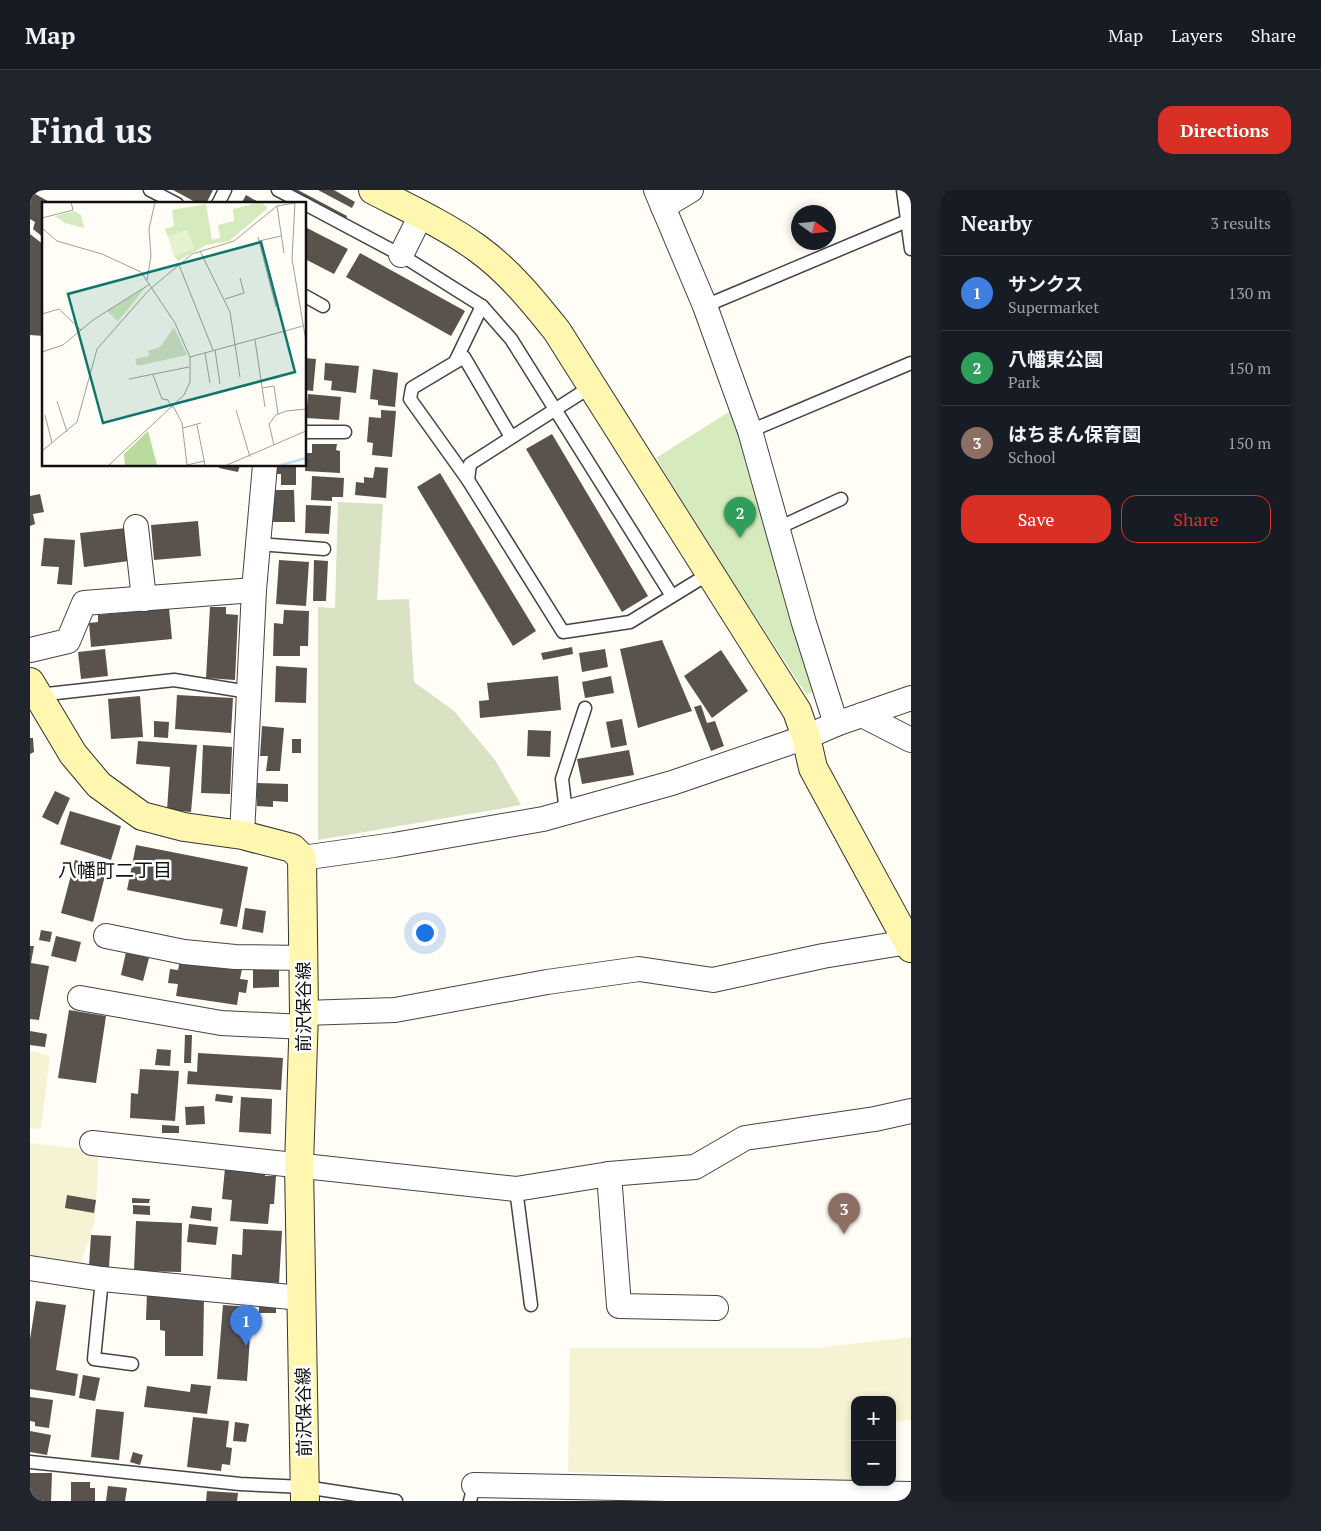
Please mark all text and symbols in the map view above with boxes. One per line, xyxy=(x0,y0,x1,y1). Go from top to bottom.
text: Map xyxy=(25,19,75,51)
text: Map xyxy=(1108,23,1143,47)
text: Layers xyxy=(1171,23,1223,47)
text: Share xyxy=(1251,23,1296,47)
button: Directions xyxy=(1158,106,1291,154)
text: Find us xyxy=(30,107,152,153)
inset map xyxy=(42,202,306,466)
north arrow xyxy=(791,205,836,250)
text: Nearby xyxy=(961,209,1032,237)
text: 3 results xyxy=(1211,212,1271,234)
text: サンクス xyxy=(1008,271,1083,296)
text: 1 xyxy=(972,282,982,304)
text: 130 m xyxy=(1228,282,1271,304)
text: Supermarket xyxy=(1008,296,1099,318)
text: 八幡東公園 xyxy=(1008,346,1103,371)
text: 2 xyxy=(972,357,982,379)
text: 150 m xyxy=(1228,357,1271,379)
text: Park xyxy=(1008,371,1040,393)
text: はちまん保育園 xyxy=(1008,421,1141,446)
text: 3 xyxy=(972,432,982,454)
text: 150 m xyxy=(1228,432,1271,454)
text: School xyxy=(1008,446,1056,468)
button: Save xyxy=(961,495,1111,543)
button: Share xyxy=(1121,495,1271,543)
pin: 2 xyxy=(724,497,756,538)
district label: 八幡町二丁目 xyxy=(58,857,172,882)
your location xyxy=(412,920,438,946)
street label: 前沢保谷線 xyxy=(291,962,315,1052)
pin: 3 xyxy=(828,1193,860,1234)
pin: 1 xyxy=(230,1305,262,1346)
street label: 前沢保谷線 xyxy=(290,1367,316,1457)
map controls xyxy=(851,1396,896,1486)
button: + xyxy=(851,1396,896,1441)
button: − xyxy=(851,1441,896,1486)

